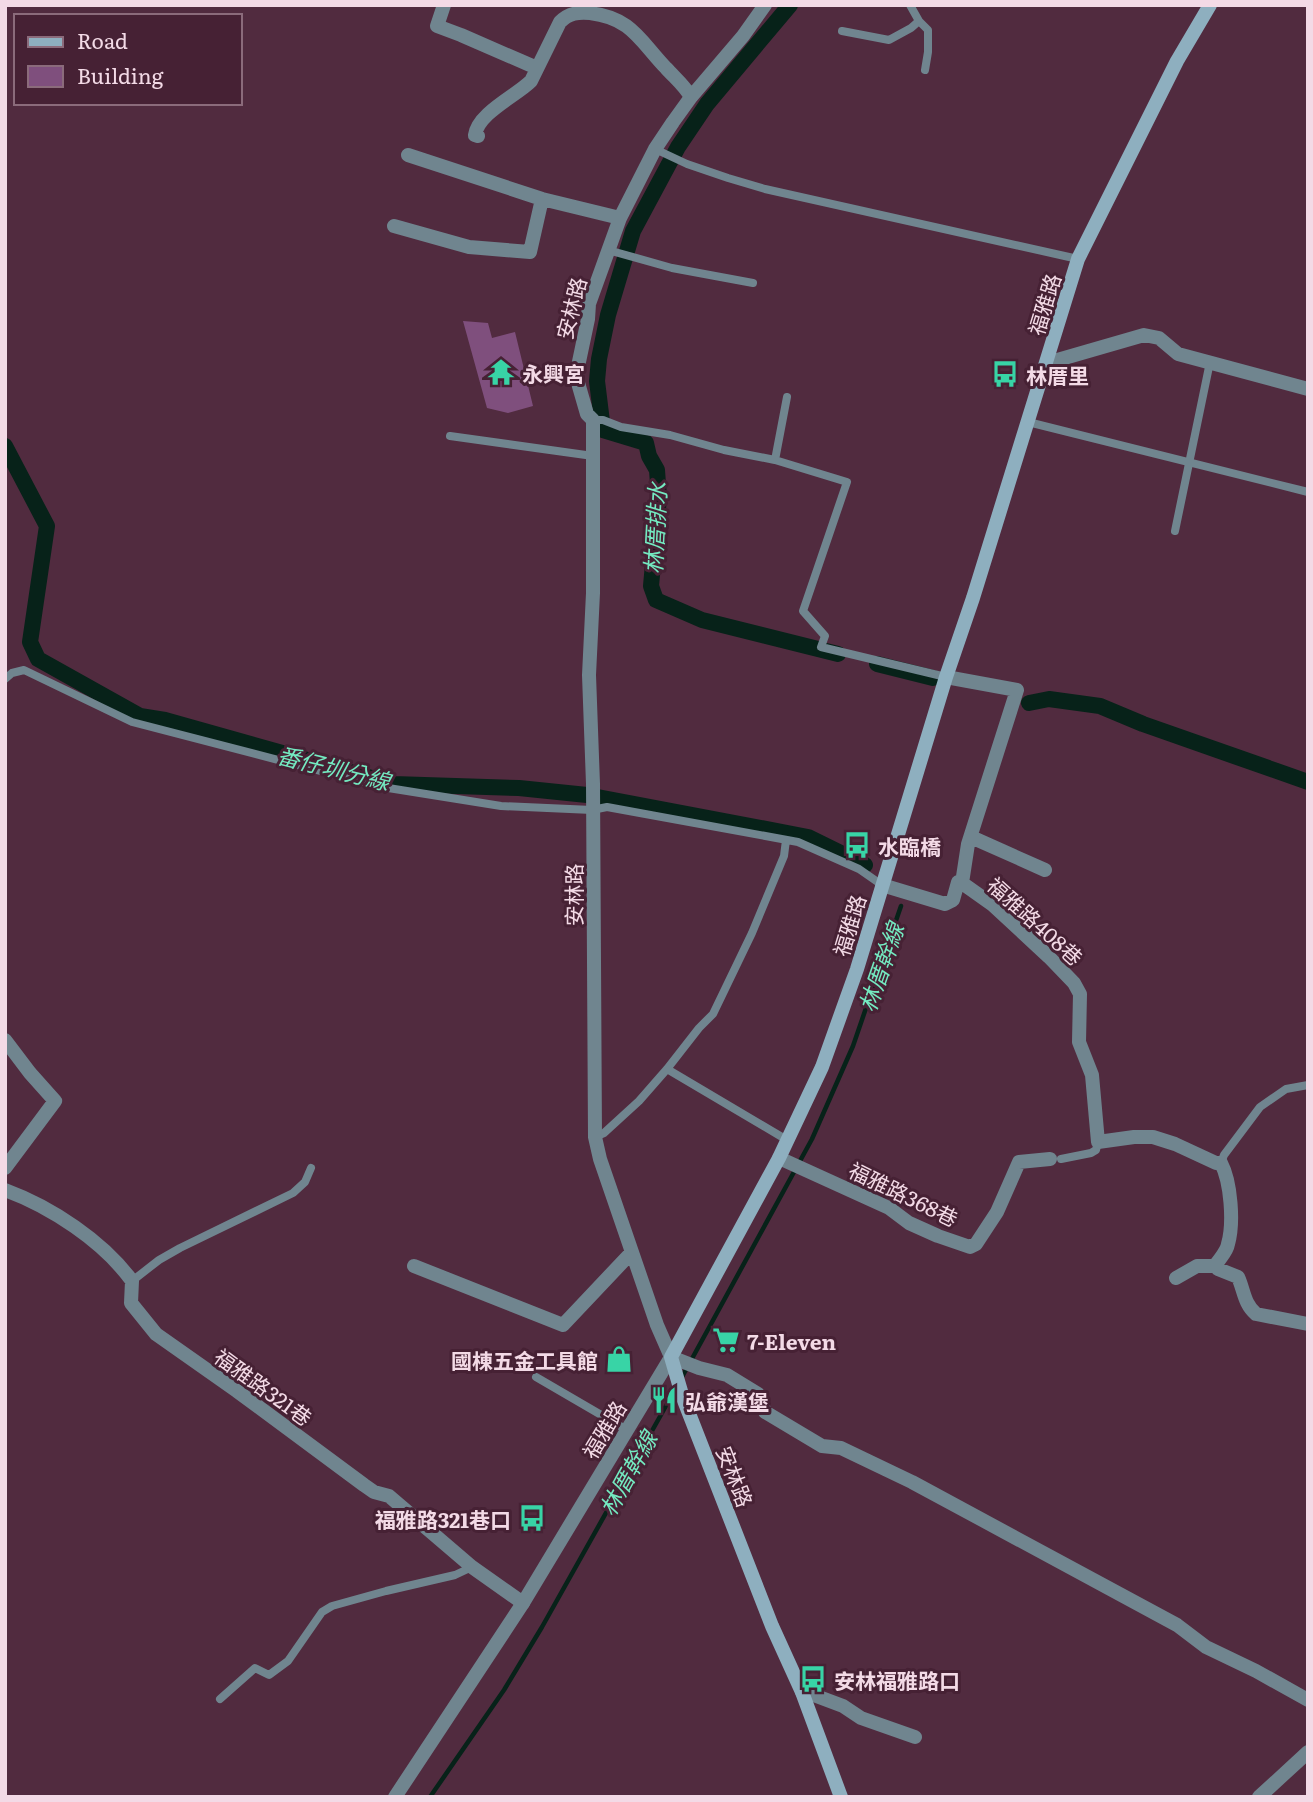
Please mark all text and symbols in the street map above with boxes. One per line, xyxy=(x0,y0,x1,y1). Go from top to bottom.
legend xyxy=(14,14,242,105)
text: Road xyxy=(77,24,128,55)
text: Building xyxy=(77,59,164,90)
street label: 福雅路 xyxy=(1019,269,1067,339)
street label: 安林路 xyxy=(547,274,593,342)
temple icon: 永興宮 xyxy=(486,357,516,387)
place label: 永興宮 xyxy=(522,357,585,388)
bus stop icon: 林厝里 xyxy=(990,359,1020,389)
place label: 林厝里 xyxy=(1026,359,1089,390)
water label: 林厝排水 xyxy=(635,480,673,575)
water label: 番仔圳分線 xyxy=(274,737,397,798)
bus stop icon: 水臨橋 xyxy=(842,830,872,860)
place label: 水臨橋 xyxy=(878,830,941,861)
street label: 安林路 xyxy=(557,864,588,927)
street label: 福雅路408巷 xyxy=(981,869,1091,971)
street label: 福雅路 xyxy=(824,890,872,960)
water label: 林厝幹線 xyxy=(849,915,912,1016)
street label: 福雅路368巷 xyxy=(844,1153,964,1233)
supermarket icon: 7-Eleven xyxy=(711,1325,741,1355)
place label: 7-Eleven xyxy=(747,1325,836,1356)
street label: 福雅路321巷 xyxy=(209,1340,319,1432)
place label: 國棟五金工具館 xyxy=(451,1344,598,1375)
shop icon: 國棟五金工具館 xyxy=(604,1344,634,1374)
restaurant icon: 弘爺漢堡 xyxy=(649,1385,679,1415)
place label: 弘爺漢堡 xyxy=(685,1385,769,1416)
street label: 福雅路 xyxy=(573,1394,633,1464)
water label: 林厝幹線 xyxy=(590,1422,666,1521)
street label: 安林路 xyxy=(710,1441,762,1511)
place label: 福雅路321巷口 xyxy=(375,1503,511,1534)
bus stop icon: 福雅路321巷口 xyxy=(517,1503,547,1533)
bus stop icon: 安林福雅路口 xyxy=(798,1664,828,1694)
place label: 安林福雅路口 xyxy=(834,1664,960,1695)

